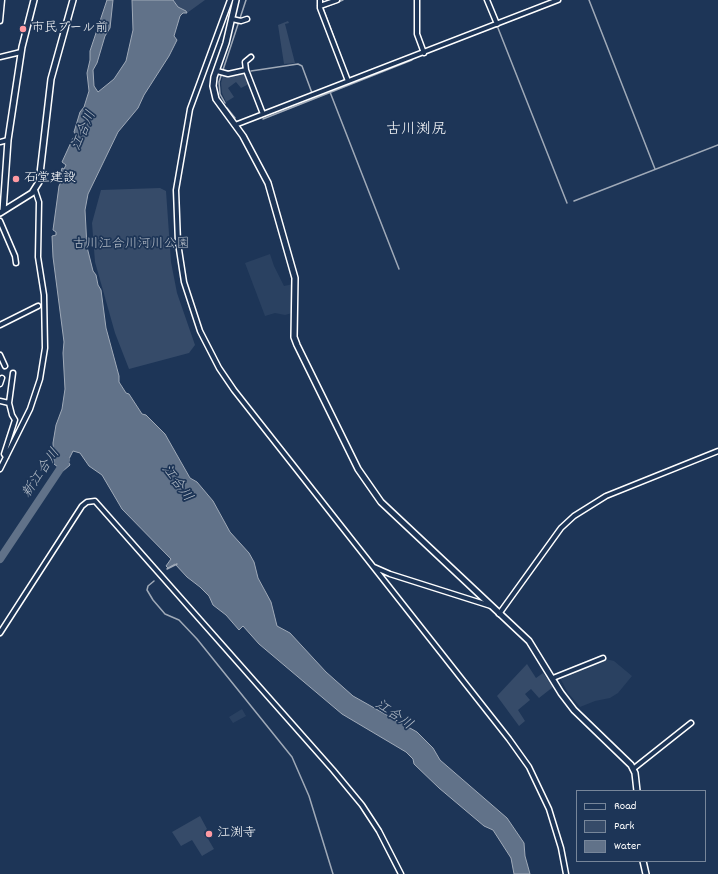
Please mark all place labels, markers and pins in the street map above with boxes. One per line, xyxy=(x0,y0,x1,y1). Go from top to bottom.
place label: 市民プール前 xyxy=(31,21,108,37)
marker: 市民プール前 xyxy=(18,24,28,34)
place label: 石堂建設 xyxy=(24,171,76,187)
marker: 石堂建設 xyxy=(11,174,21,184)
place label: 江渕寺 xyxy=(217,826,256,842)
marker: 江渕寺 xyxy=(204,829,214,839)

